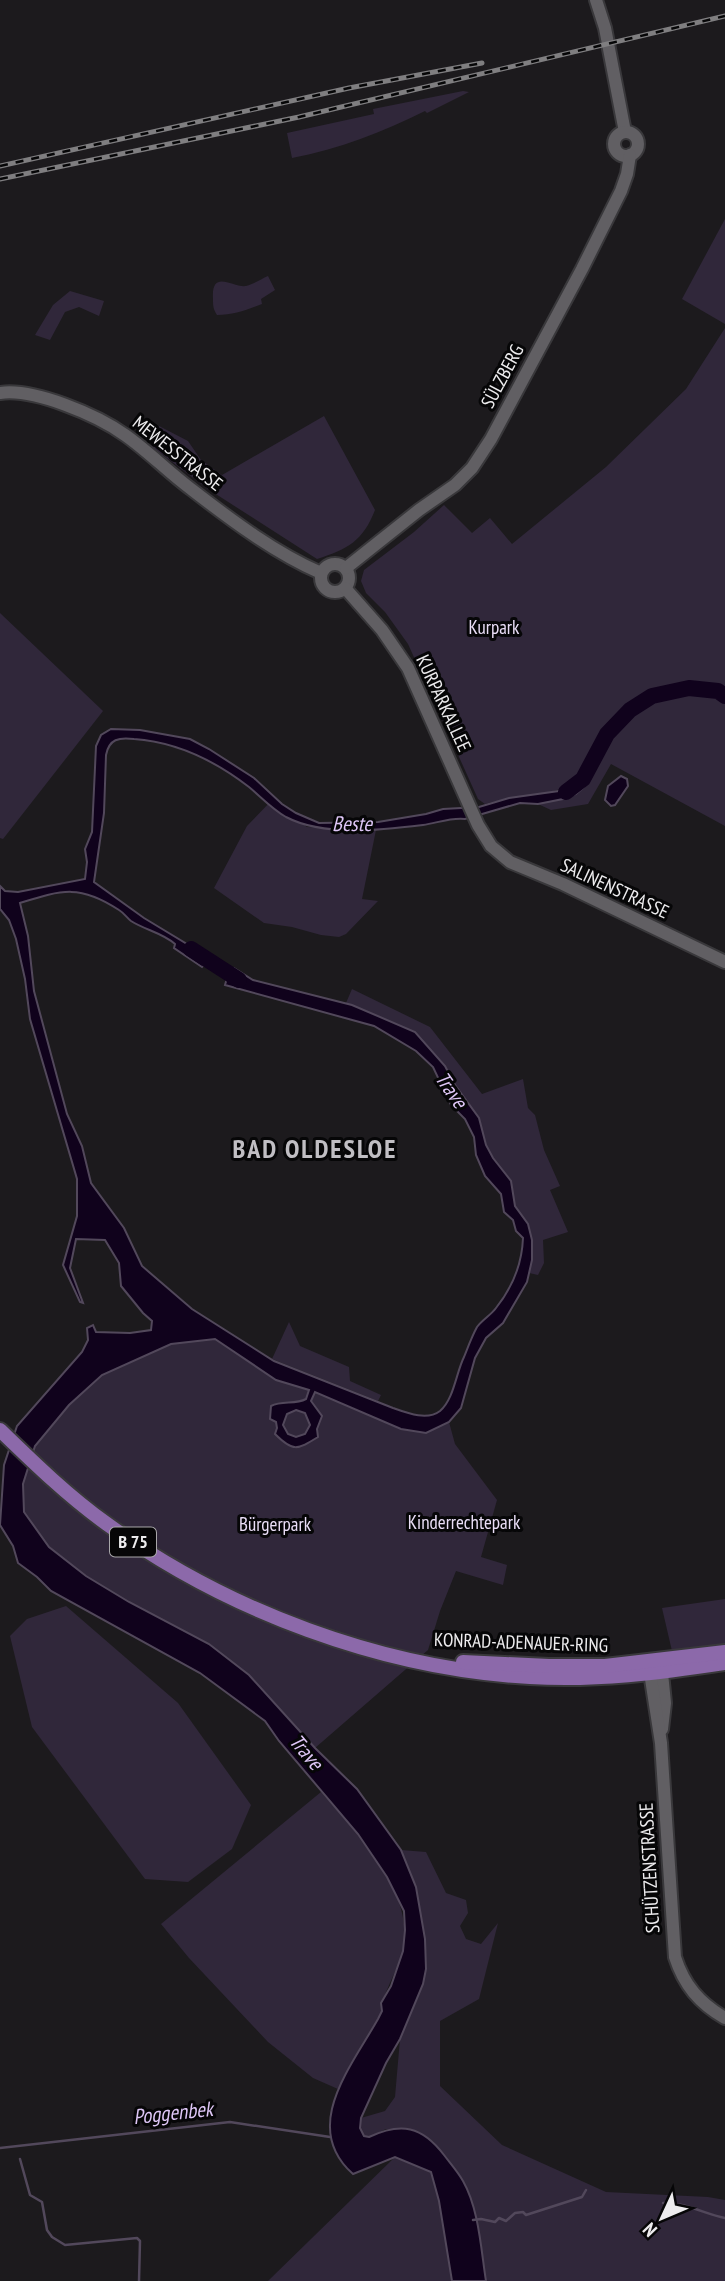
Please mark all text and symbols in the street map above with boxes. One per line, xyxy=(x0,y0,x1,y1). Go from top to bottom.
street label: SÜLZBERG xyxy=(475,340,529,412)
street label: MEWESSTRASSE xyxy=(128,410,228,496)
park label: Kurpark xyxy=(469,615,520,639)
street label: KURPARKALLEE xyxy=(411,651,477,755)
water label: Beste xyxy=(332,810,373,837)
street label: SALINENSTRASSE xyxy=(557,852,673,924)
water label: Trave xyxy=(429,1066,474,1114)
district label: BAD OLDESLOE xyxy=(233,1132,397,1165)
park label: Kinderrechtepark xyxy=(408,1510,521,1534)
park label: Bürgerpark xyxy=(239,1512,312,1536)
road number: B 75 xyxy=(110,1527,156,1556)
street label: KONRAD-ADENAUER-RING xyxy=(434,1627,608,1657)
water label: Trave xyxy=(284,1728,330,1776)
street label: SCHÜTZENSTRASSE xyxy=(634,1802,664,1934)
water label: Poggenbek xyxy=(132,2095,217,2130)
north arrow xyxy=(627,2183,697,2253)
text: N xyxy=(638,2218,662,2242)

